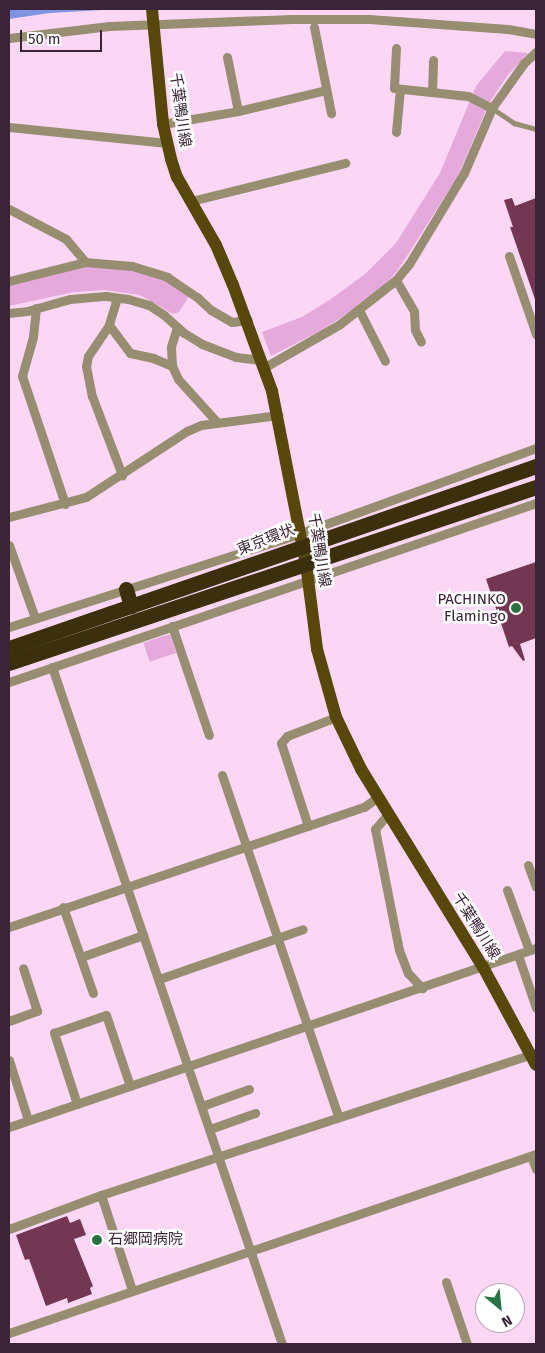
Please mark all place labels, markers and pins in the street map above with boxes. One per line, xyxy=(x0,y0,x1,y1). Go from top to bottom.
place label: PACHINKO Flamingo xyxy=(437,590,506,625)
marker: PACHINKO Flamingo xyxy=(510,602,522,614)
place label: 石郷岡病院 xyxy=(108,1231,183,1249)
marker: 石郷岡病院 xyxy=(90,1233,104,1247)

